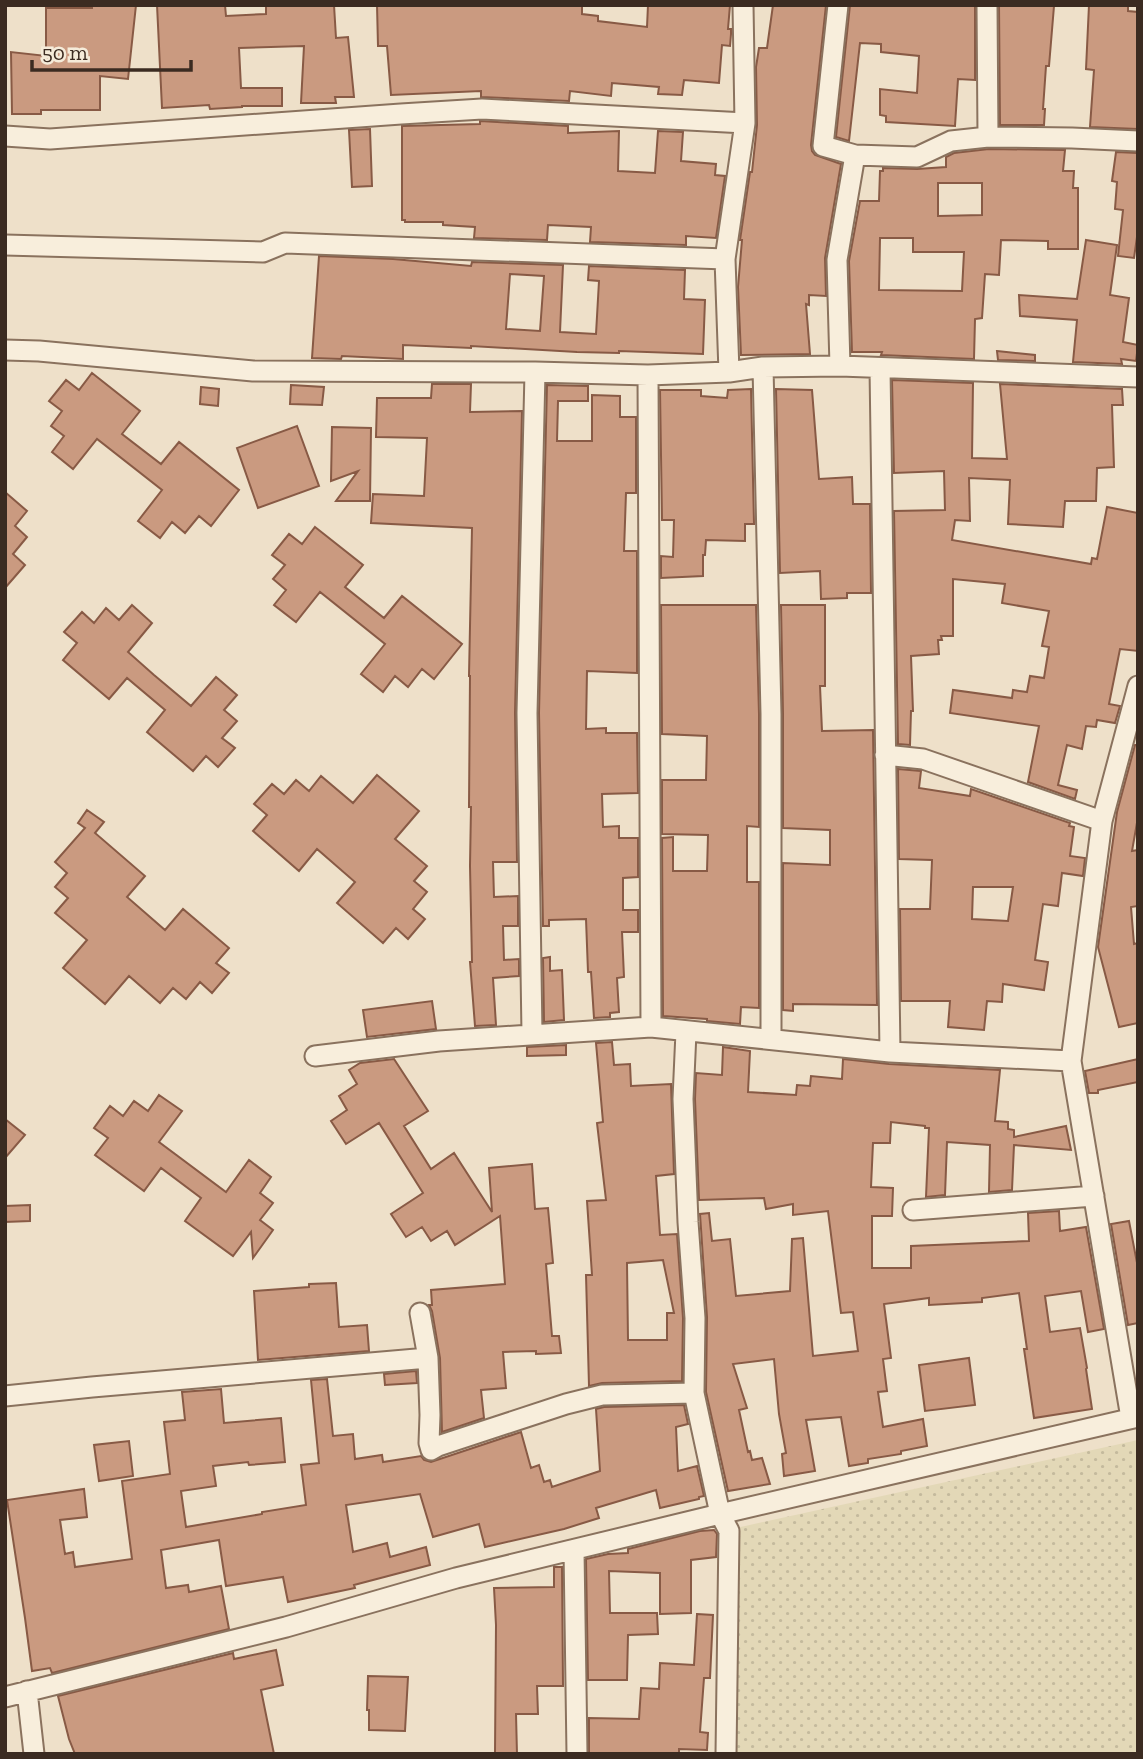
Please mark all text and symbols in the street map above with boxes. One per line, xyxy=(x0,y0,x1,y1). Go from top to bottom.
scale bar xyxy=(32,28,191,72)
text: 50 m xyxy=(42,40,88,65)

